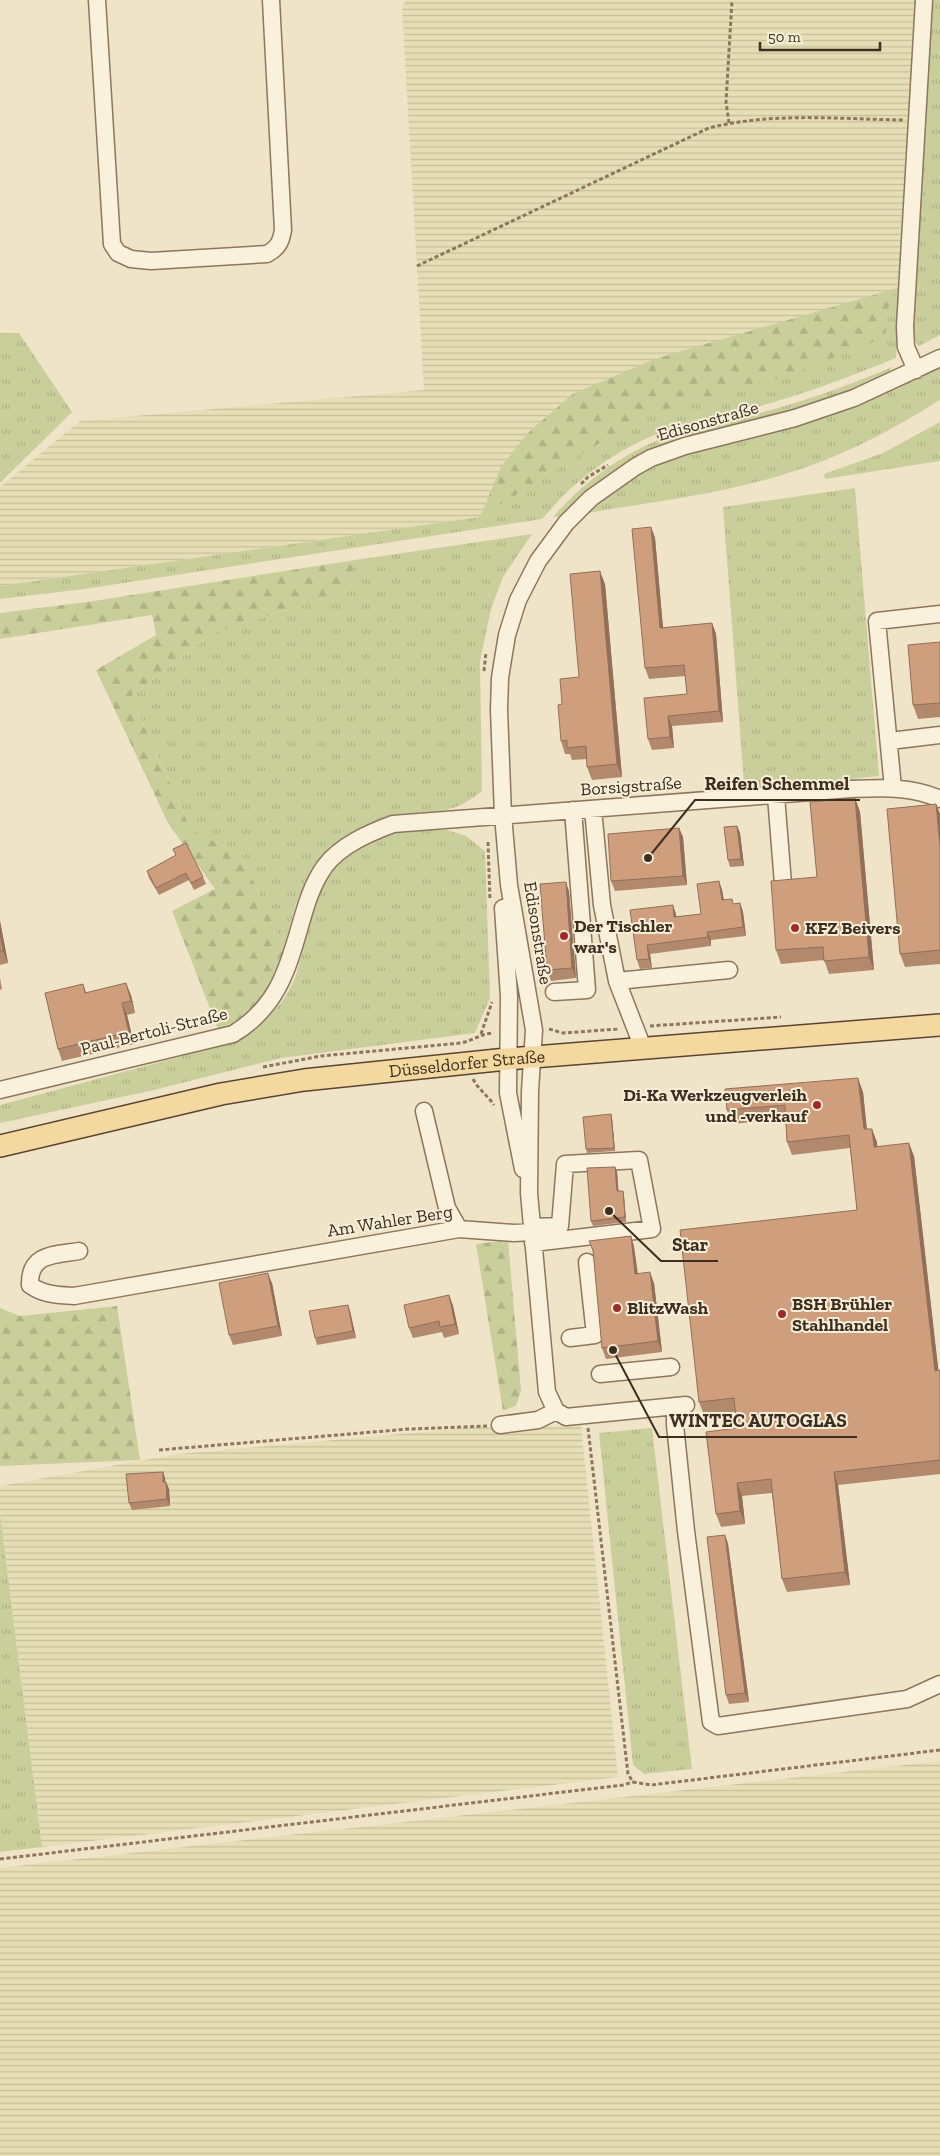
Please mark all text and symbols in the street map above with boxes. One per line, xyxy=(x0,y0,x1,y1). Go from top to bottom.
scale bar xyxy=(760,20,880,52)
text: 50 m xyxy=(768,28,801,46)
street label: Edisonstraße xyxy=(655,396,761,446)
callout: Reifen Schemmel xyxy=(695,766,860,800)
street label: Borsigstraße xyxy=(580,771,682,801)
text: Reifen Schemmel xyxy=(705,772,850,795)
street label: Edisonstraße xyxy=(519,880,557,986)
place label: Der Tischler war's xyxy=(574,915,672,958)
place label: KFZ Beivers xyxy=(805,917,900,939)
marker: KFZ Beivers xyxy=(789,922,801,934)
marker: Der Tischler war's xyxy=(558,930,570,942)
street label: Paul-Bertoli-Straße xyxy=(78,1002,230,1060)
street label: Düsseldorfer Straße xyxy=(388,1045,546,1082)
place label: Di-Ka Werkzeugverleih und -verkauf xyxy=(623,1084,809,1127)
marker: Di-Ka Werkzeugverleih und -verkauf xyxy=(811,1099,823,1111)
street label: Am Wahler Berg xyxy=(326,1200,454,1242)
callout: Star xyxy=(661,1227,718,1261)
text: Star xyxy=(672,1233,709,1256)
place label: BSH Brühler Stahlhandel xyxy=(792,1293,892,1336)
place label: BlitzWash xyxy=(627,1297,709,1319)
marker: BlitzWash xyxy=(611,1302,623,1314)
marker: BSH Brühler Stahlhandel xyxy=(776,1308,788,1320)
callout: WINTEC AUTOGLAS xyxy=(659,1403,857,1437)
text: WINTEC AUTOGLAS xyxy=(669,1409,847,1432)

